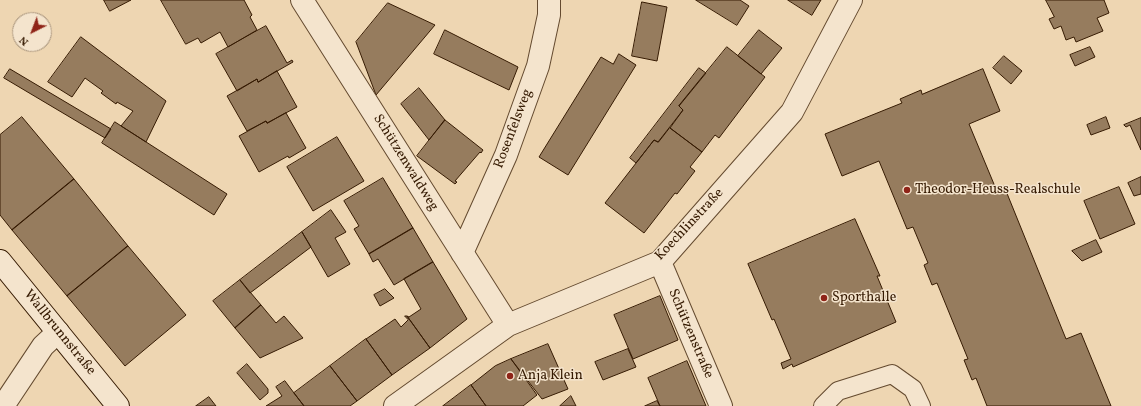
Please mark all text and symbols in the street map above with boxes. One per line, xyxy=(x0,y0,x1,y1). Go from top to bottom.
north arrow xyxy=(12,12,52,52)
text: N xyxy=(16,32,32,49)
street label: Rosenfelsweg xyxy=(491,87,537,171)
street label: Schützenwaldweg xyxy=(369,112,441,214)
place label: Theodor-Heuss-Realschule xyxy=(915,182,1081,198)
street label: Koechlinstraße xyxy=(652,185,728,265)
marker: Theodor-Heuss-Realschule xyxy=(902,185,912,195)
street label: Wallbrunnstraße xyxy=(19,287,99,379)
street label: Schützenstraße xyxy=(664,287,716,381)
place label: Sporthalle xyxy=(832,290,896,306)
marker: Sporthalle xyxy=(819,293,829,303)
place label: Anja Klein xyxy=(518,368,583,384)
marker: Anja Klein xyxy=(505,371,515,381)

